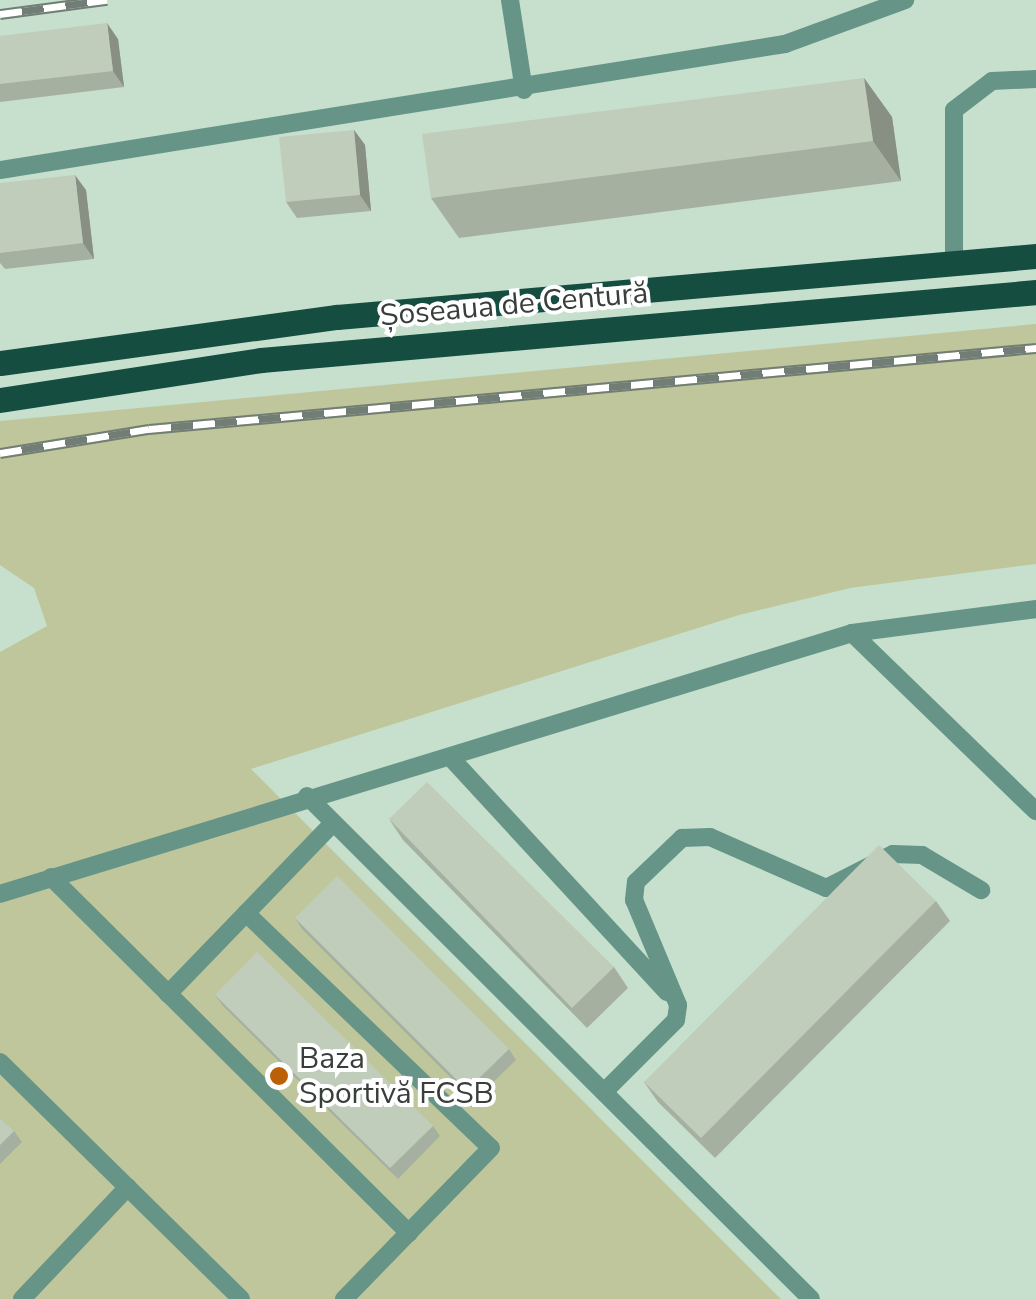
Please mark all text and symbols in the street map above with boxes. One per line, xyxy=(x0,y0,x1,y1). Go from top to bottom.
street label: Șoseaua de Centură xyxy=(378,275,650,335)
place label: Baza Sportivă FCSB xyxy=(299,1041,494,1112)
marker: Baza Sportivă FCSB xyxy=(268,1065,290,1087)

